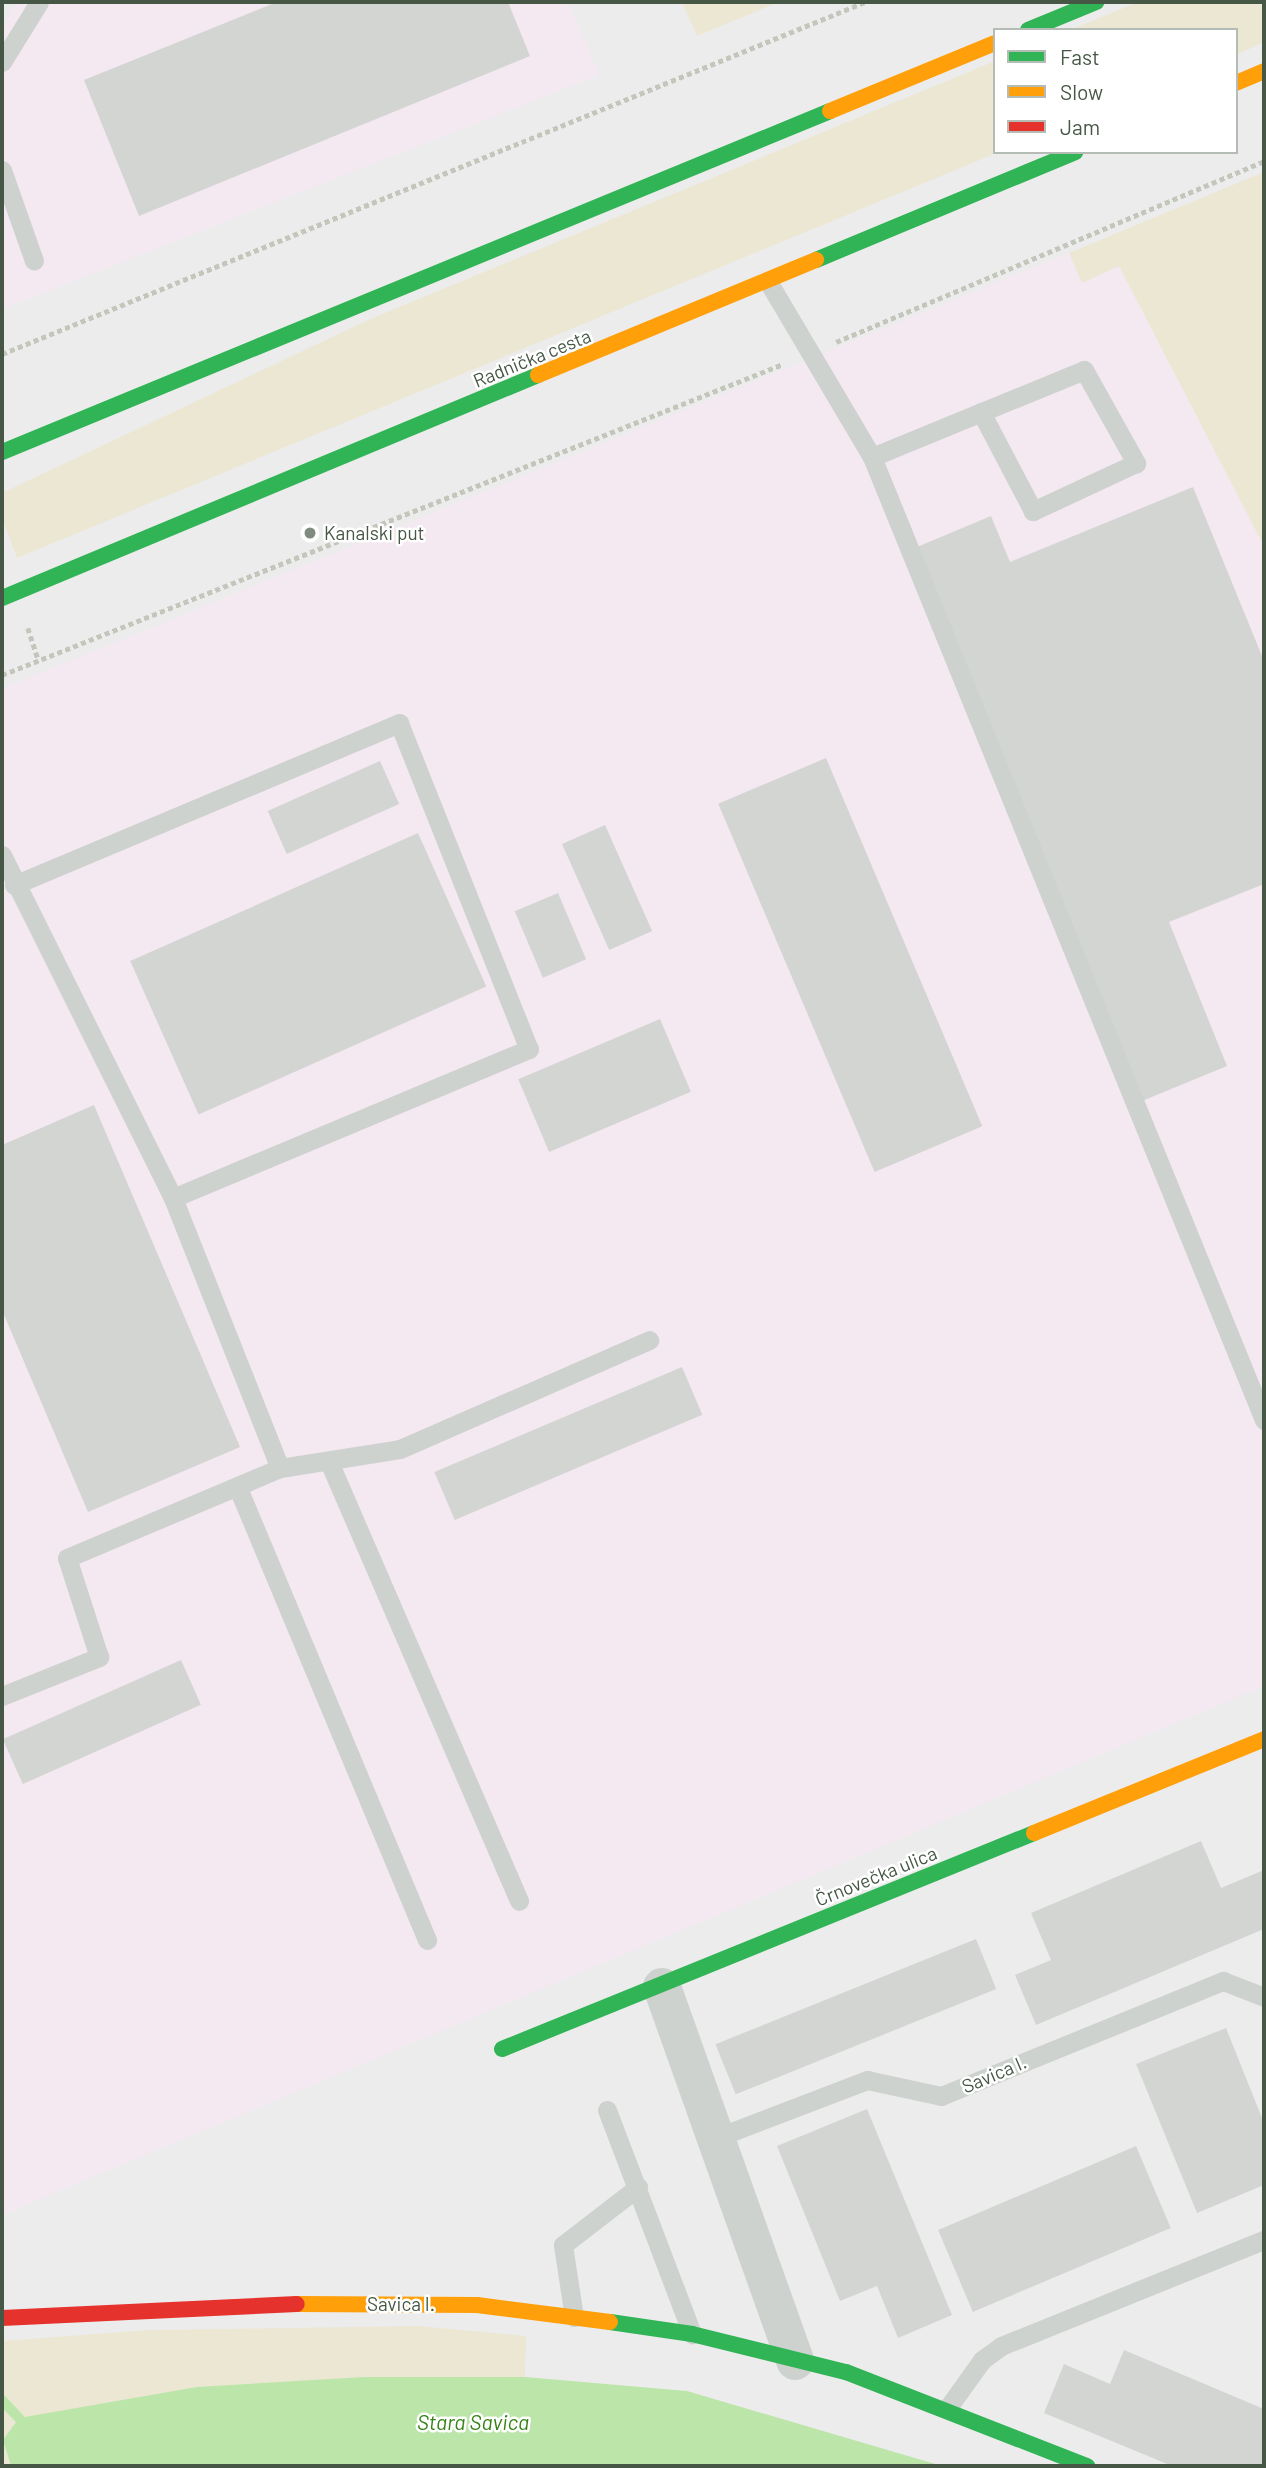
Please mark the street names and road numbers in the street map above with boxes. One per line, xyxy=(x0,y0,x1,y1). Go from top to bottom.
street label: Radnička cesta xyxy=(470,324,594,392)
street label: Črnovečka ulica xyxy=(812,1841,940,1911)
street label: Savica I. xyxy=(958,2050,1030,2098)
street label: Savica I. xyxy=(367,2293,435,2315)

